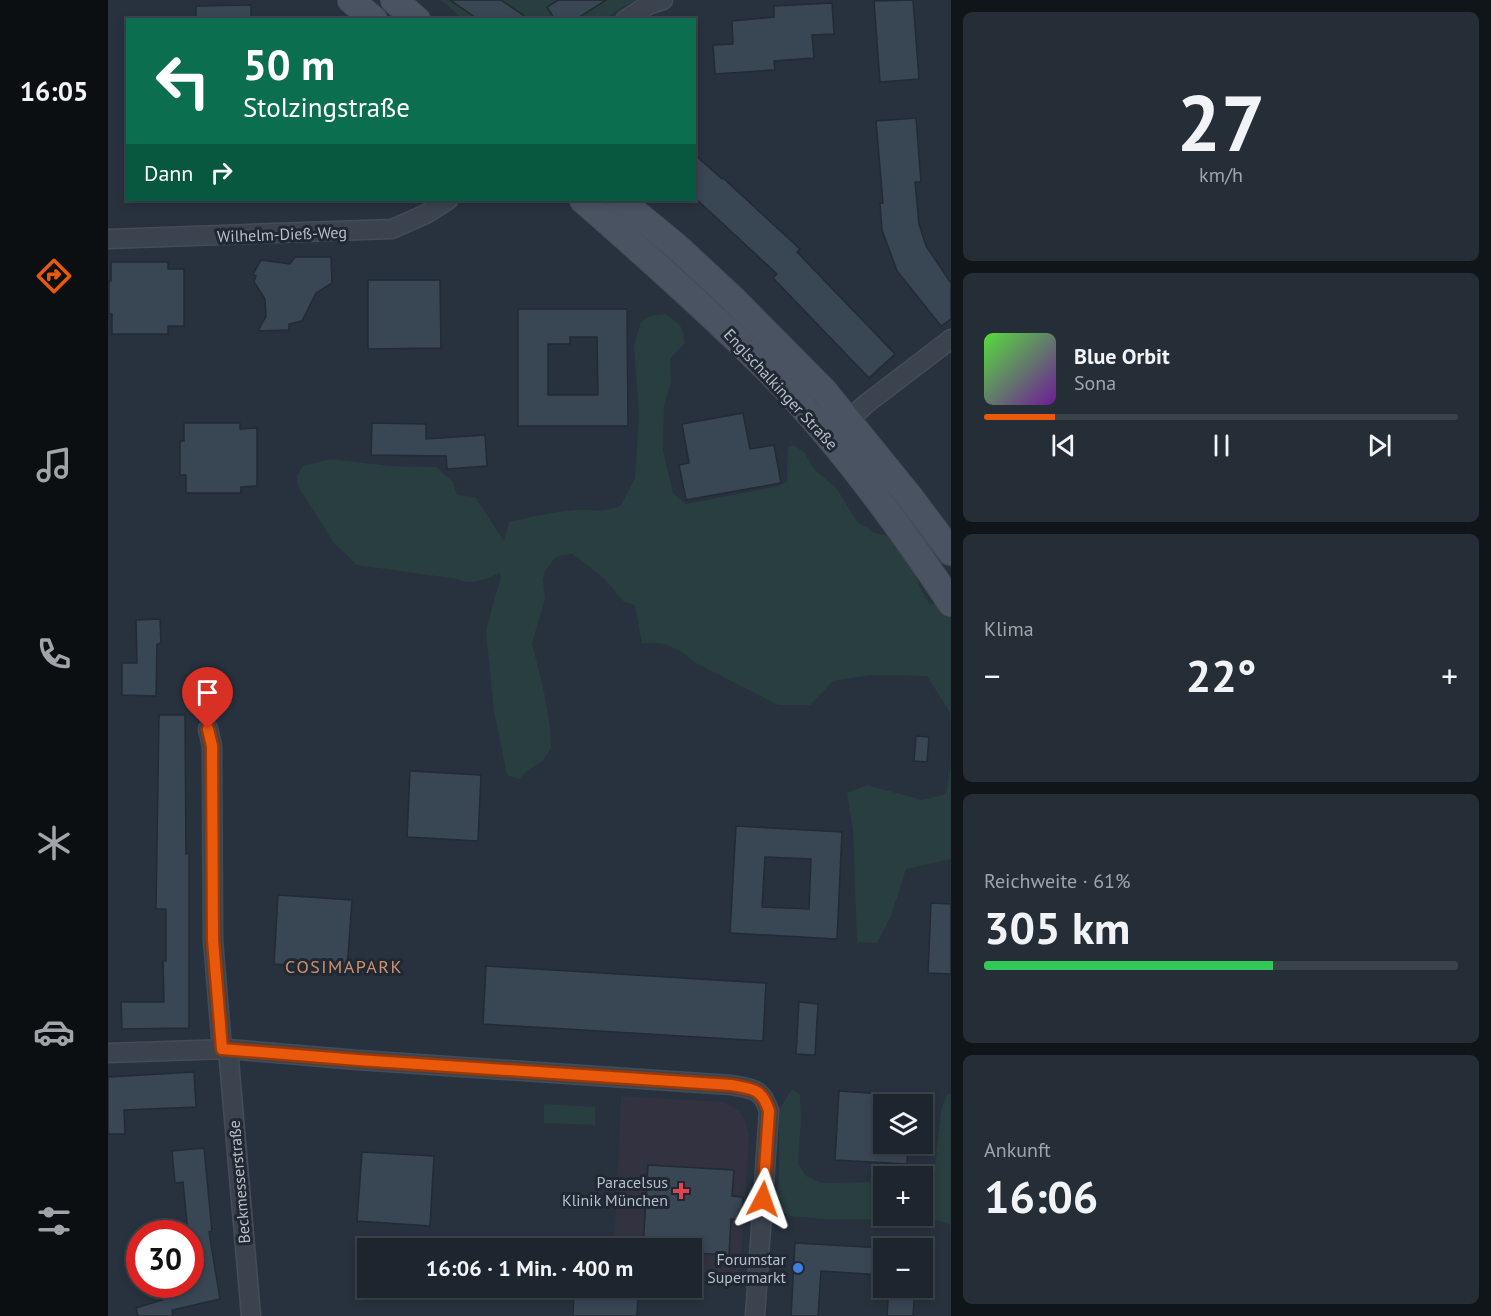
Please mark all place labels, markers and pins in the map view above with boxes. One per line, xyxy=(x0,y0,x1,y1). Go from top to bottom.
pin xyxy=(182,667,233,729)
place label: Paracelsus Klinik München xyxy=(562,1172,668,1210)
marker: Paracelsus Klinik München xyxy=(672,1182,690,1200)
place label: Forumstar Supermarkt xyxy=(707,1249,787,1287)
marker: Forumstar Supermarkt xyxy=(791,1261,805,1275)

